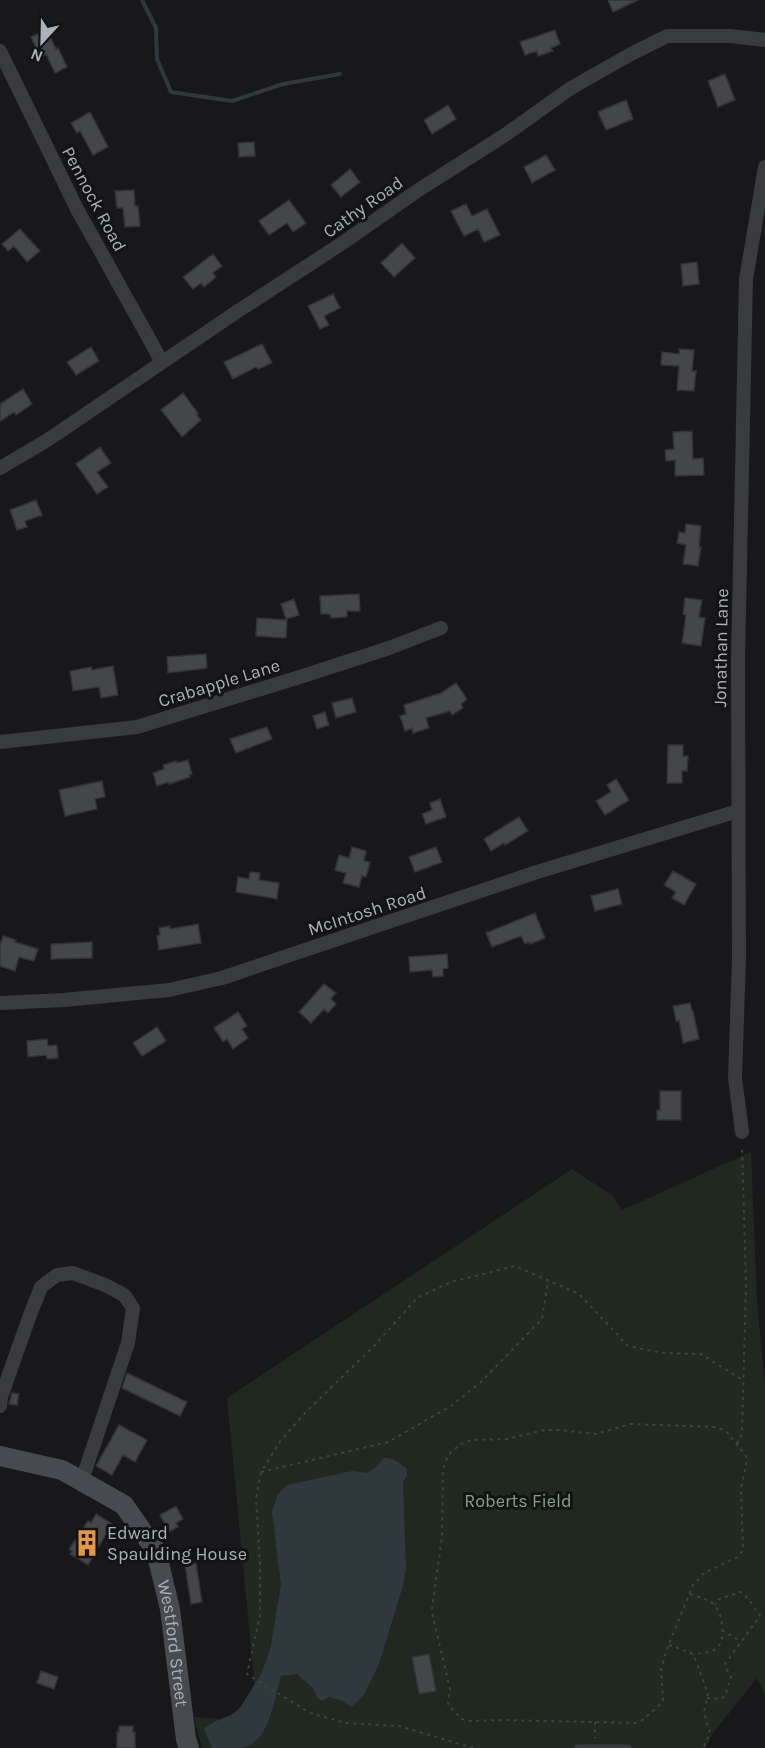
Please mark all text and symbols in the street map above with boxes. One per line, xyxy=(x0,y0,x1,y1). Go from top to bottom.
north arrow xyxy=(12,12,72,72)
text: N xyxy=(28,44,45,66)
street label: Pennock Road xyxy=(57,143,131,255)
street label: Cathy Road xyxy=(319,171,407,243)
street label: Jonathan Lane xyxy=(709,588,733,708)
street label: Crabapple Lane xyxy=(156,654,282,712)
street label: McIntosh Road xyxy=(305,882,429,940)
park label: Roberts Field xyxy=(464,1490,572,1512)
place label: Edward Spaulding House xyxy=(107,1522,247,1565)
building icon: Edward Spaulding House xyxy=(72,1528,102,1558)
street label: Westford Street xyxy=(152,1578,193,1708)

